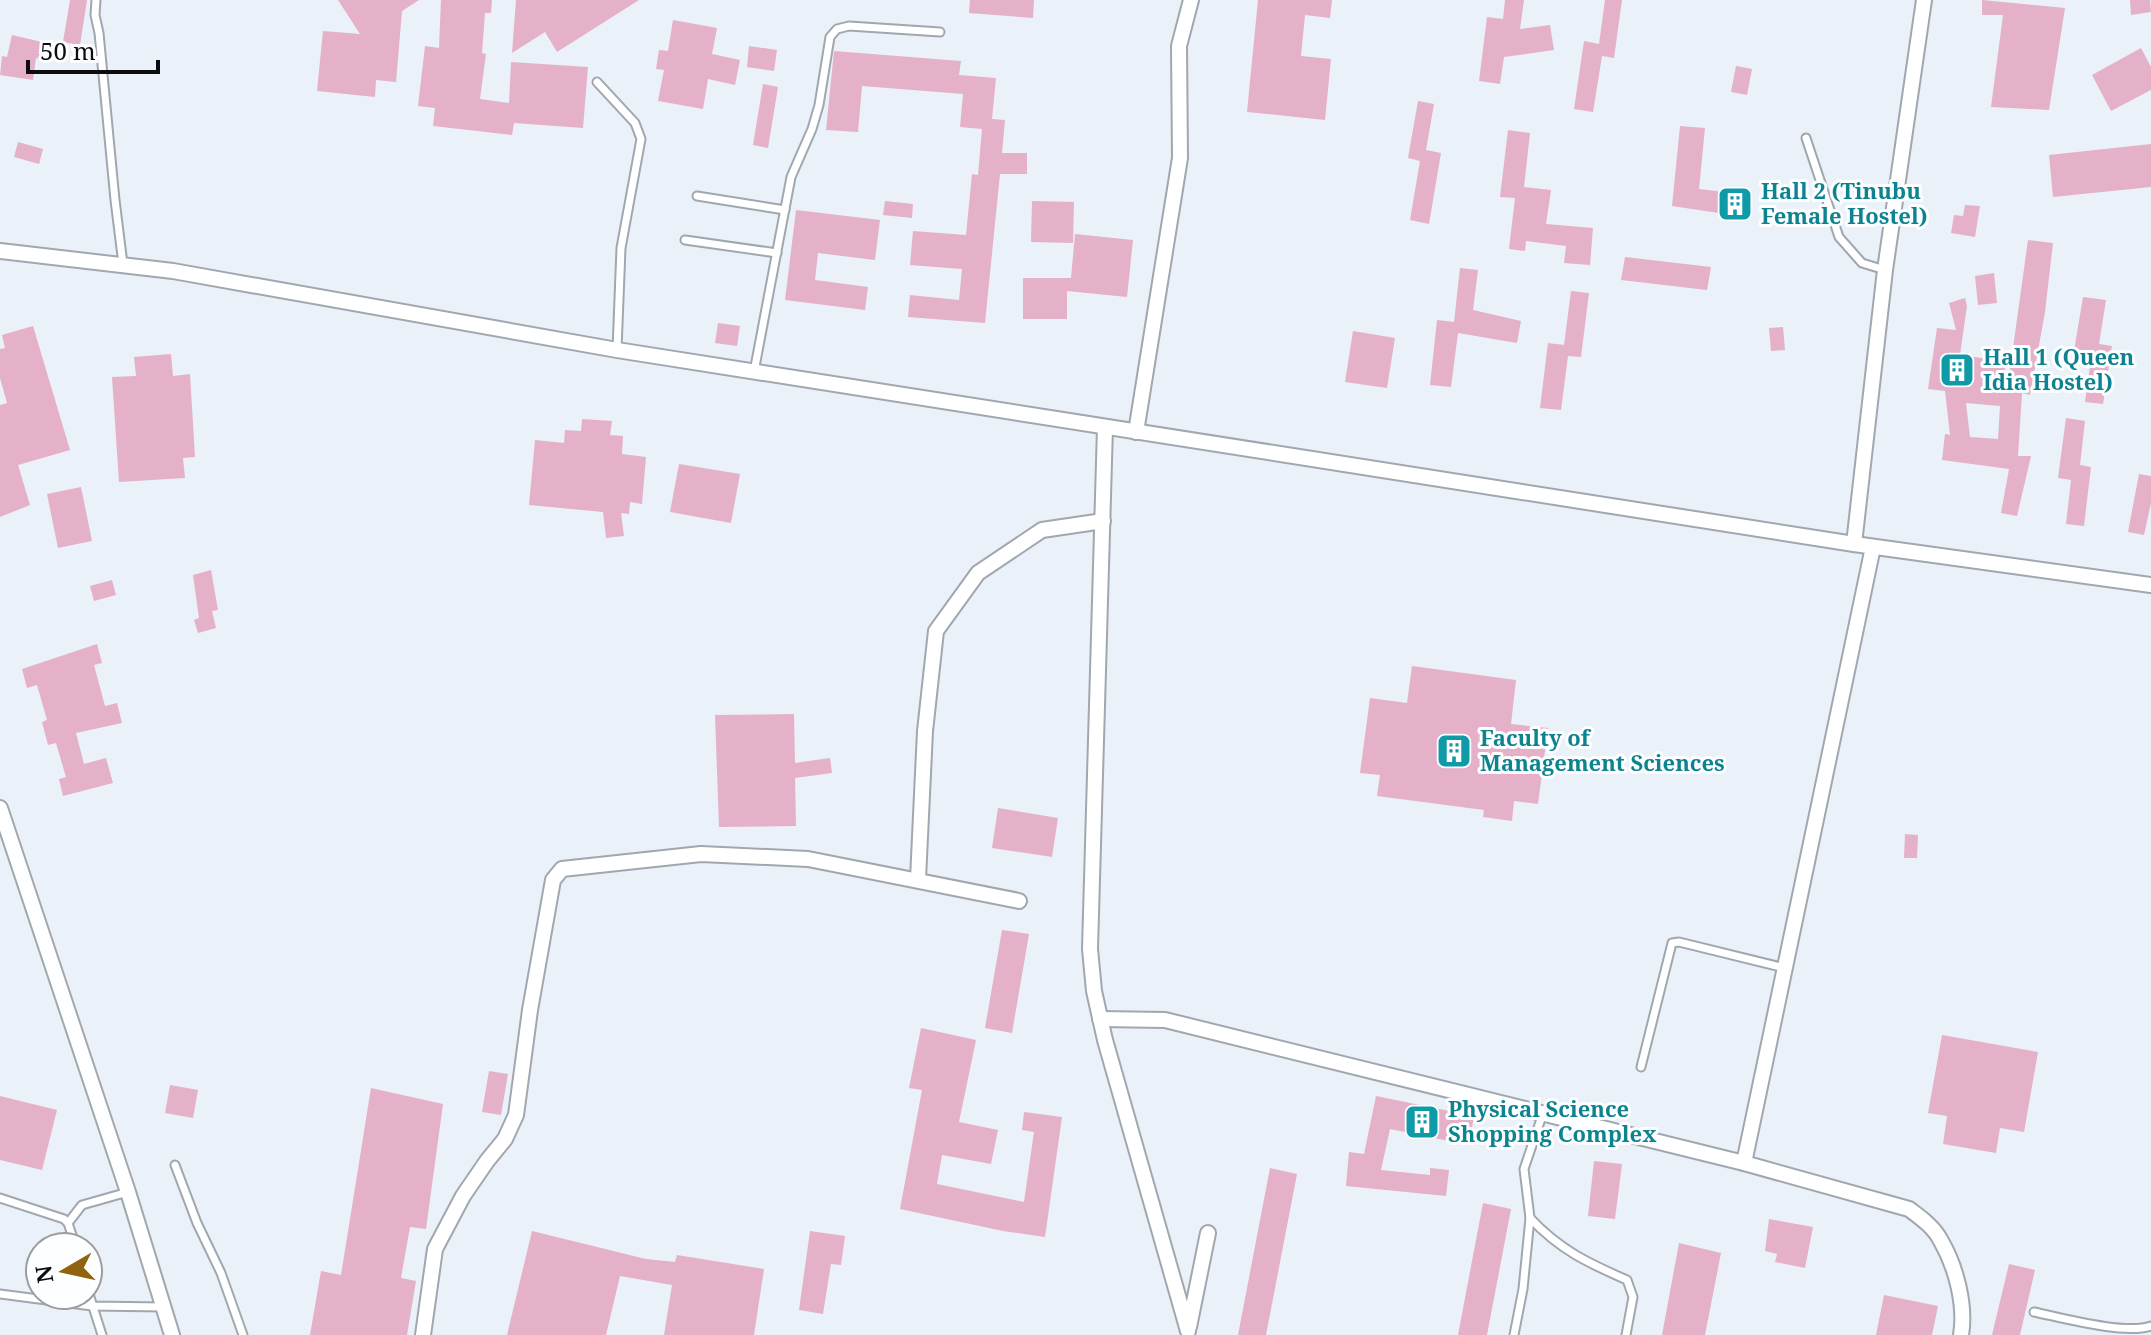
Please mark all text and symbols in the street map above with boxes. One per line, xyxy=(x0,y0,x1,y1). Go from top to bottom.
scale bar xyxy=(28,24,158,74)
text: 50 m xyxy=(40,34,96,67)
place label: Hall 2 (Tinubu Female Hostel) xyxy=(1761,175,1927,230)
building icon: Hall 2 (Tinubu Female Hostel) xyxy=(1716,185,1754,223)
place label: Hall 1 (Queen Idia Hostel) xyxy=(1983,341,2135,396)
building icon: Hall 1 (Queen Idia Hostel) xyxy=(1938,351,1976,389)
place label: Faculty of Management Sciences xyxy=(1480,722,1725,777)
building icon: Faculty of Management Sciences xyxy=(1435,732,1473,770)
place label: Physical Science Shopping Complex xyxy=(1448,1093,1657,1148)
building icon: Physical Science Shopping Complex xyxy=(1403,1103,1441,1141)
north arrow xyxy=(24,1231,104,1311)
text: N xyxy=(27,1263,59,1285)

